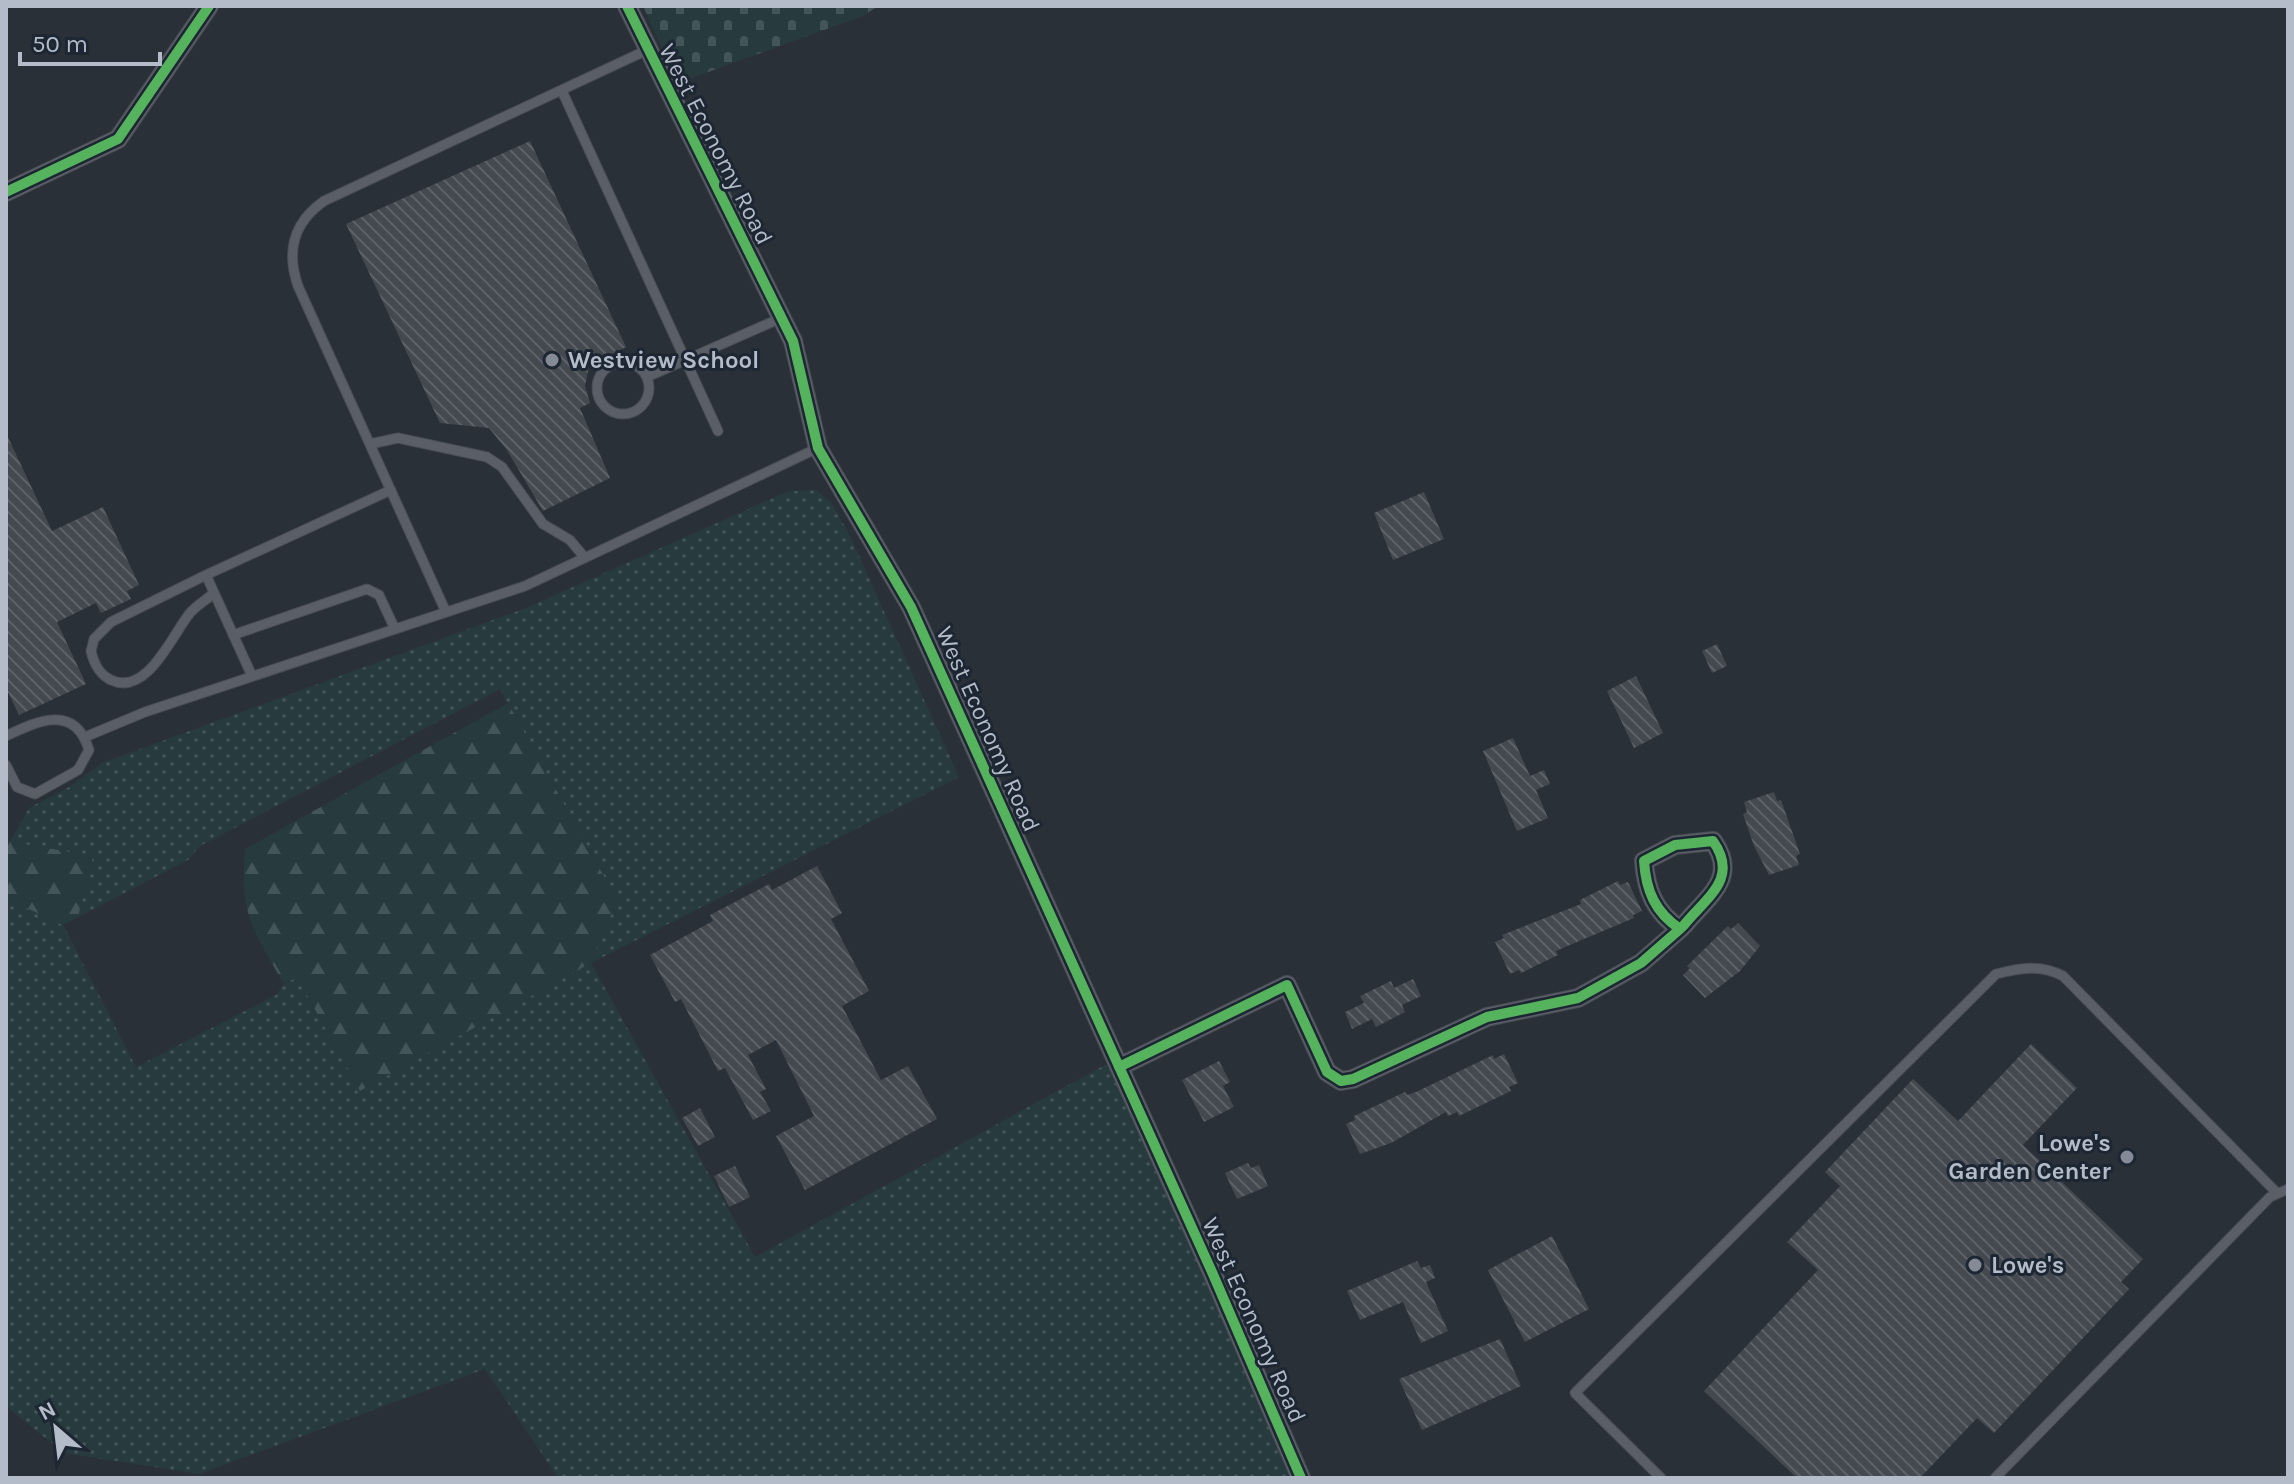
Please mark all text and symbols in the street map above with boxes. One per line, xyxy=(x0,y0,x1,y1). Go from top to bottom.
scale bar xyxy=(20,16,160,66)
text: 50 m xyxy=(32,30,88,58)
street label: West Economy Road xyxy=(653,39,779,249)
place label: Westview School xyxy=(568,346,759,374)
marker: Westview School xyxy=(543,351,561,369)
street label: West Economy Road xyxy=(930,622,1046,836)
place label: Lowe's Garden Center xyxy=(1948,1129,2112,1185)
marker: Lowe's Garden Center xyxy=(2118,1148,2136,1166)
street label: West Economy Road xyxy=(1196,1213,1312,1427)
place label: Lowe's xyxy=(1991,1251,2064,1279)
marker: Lowe's xyxy=(1966,1256,1984,1274)
north arrow xyxy=(16,1388,96,1468)
text: N xyxy=(34,1396,60,1426)

